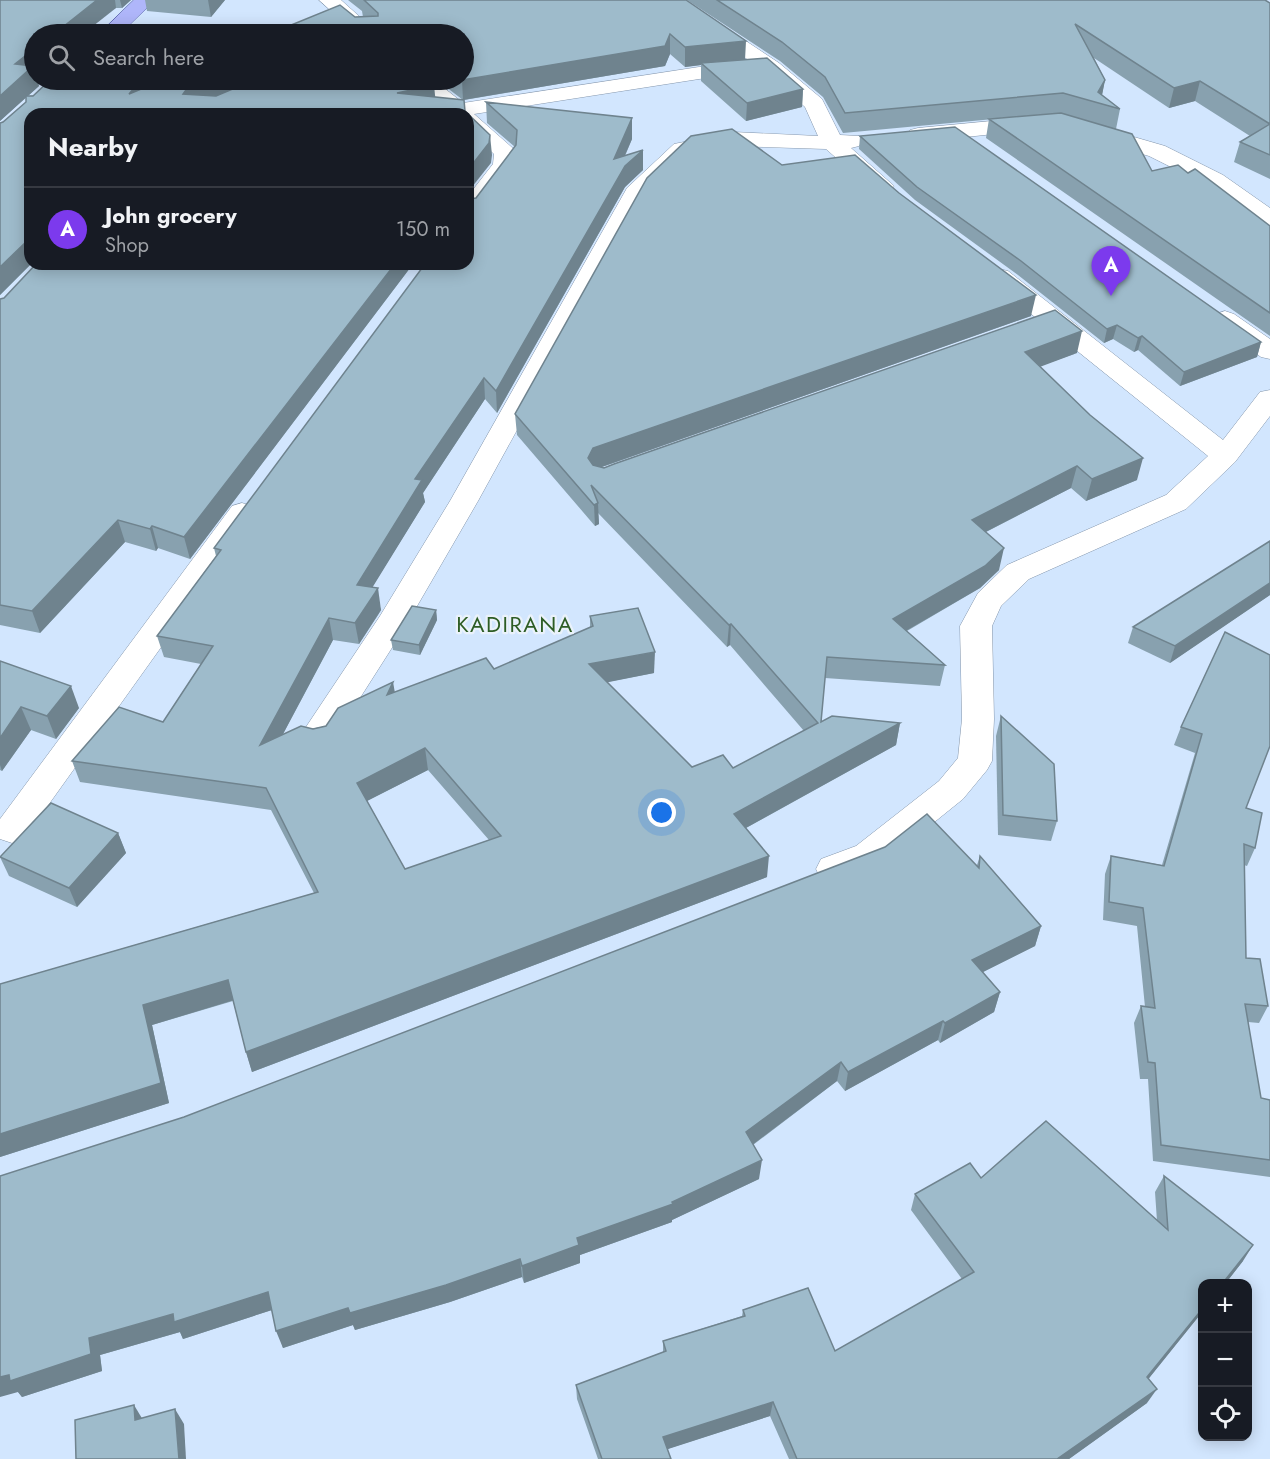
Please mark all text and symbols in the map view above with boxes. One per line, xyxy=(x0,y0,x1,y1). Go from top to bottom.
search box xyxy=(24,24,474,90)
icon: search xyxy=(45,41,78,74)
text: Search here xyxy=(93,41,204,73)
text: Nearby xyxy=(48,128,137,166)
text: John grocery xyxy=(105,199,237,231)
text: A xyxy=(60,215,75,244)
text: 150 m xyxy=(396,215,450,244)
text: Shop xyxy=(105,231,149,260)
pin: A xyxy=(1092,246,1130,296)
district label: KADIRANA xyxy=(456,608,574,640)
your location xyxy=(647,798,676,827)
map controls xyxy=(1198,1279,1252,1441)
button: + xyxy=(1198,1279,1252,1333)
button: − xyxy=(1198,1333,1252,1387)
button: locate xyxy=(1198,1387,1252,1441)

